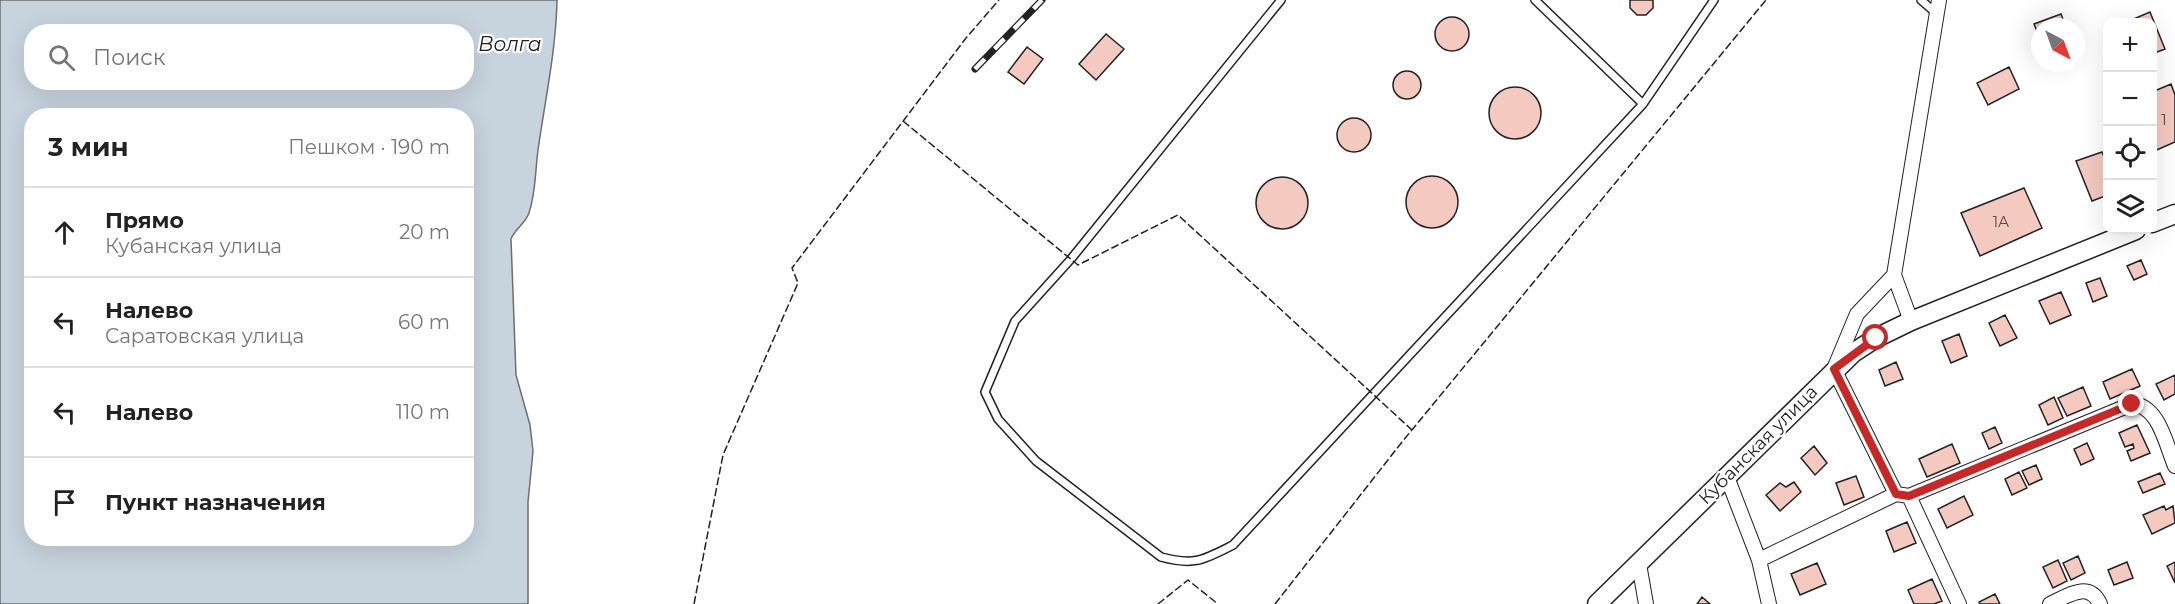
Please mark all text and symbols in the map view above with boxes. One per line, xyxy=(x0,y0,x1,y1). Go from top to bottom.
north arrow xyxy=(2031,18,2085,72)
map controls xyxy=(2103,18,2157,234)
button: + xyxy=(2103,18,2157,72)
search box xyxy=(24,24,474,90)
water label: Волга xyxy=(478,32,542,56)
icon: search xyxy=(45,41,78,74)
text: Поиск xyxy=(93,44,165,71)
button: − xyxy=(2103,72,2157,126)
house number: 1 xyxy=(2161,110,2167,129)
button: locate xyxy=(2103,126,2157,180)
text: 3 мин xyxy=(48,131,128,163)
text: Пешком · 190 m xyxy=(288,135,450,159)
button: layers xyxy=(2103,180,2157,234)
text: Прямо xyxy=(105,207,184,234)
house number: 1А xyxy=(1993,212,2009,231)
icon: ahead xyxy=(48,216,81,249)
text: 20 m xyxy=(399,220,450,244)
text: Кубанская улица xyxy=(105,234,282,258)
text: Налево xyxy=(105,297,193,324)
icon: left xyxy=(48,306,81,339)
text: 60 m xyxy=(398,310,450,334)
text: Саратовская улица xyxy=(105,324,304,348)
route start xyxy=(1862,324,1888,350)
street label: Кубанская улица xyxy=(1694,381,1822,509)
route end xyxy=(2118,390,2144,416)
icon: left xyxy=(48,396,81,429)
text: Налево xyxy=(105,399,193,426)
text: 110 m xyxy=(396,400,450,424)
icon: arrive xyxy=(48,486,81,519)
text: Пункт назначения xyxy=(105,489,326,516)

